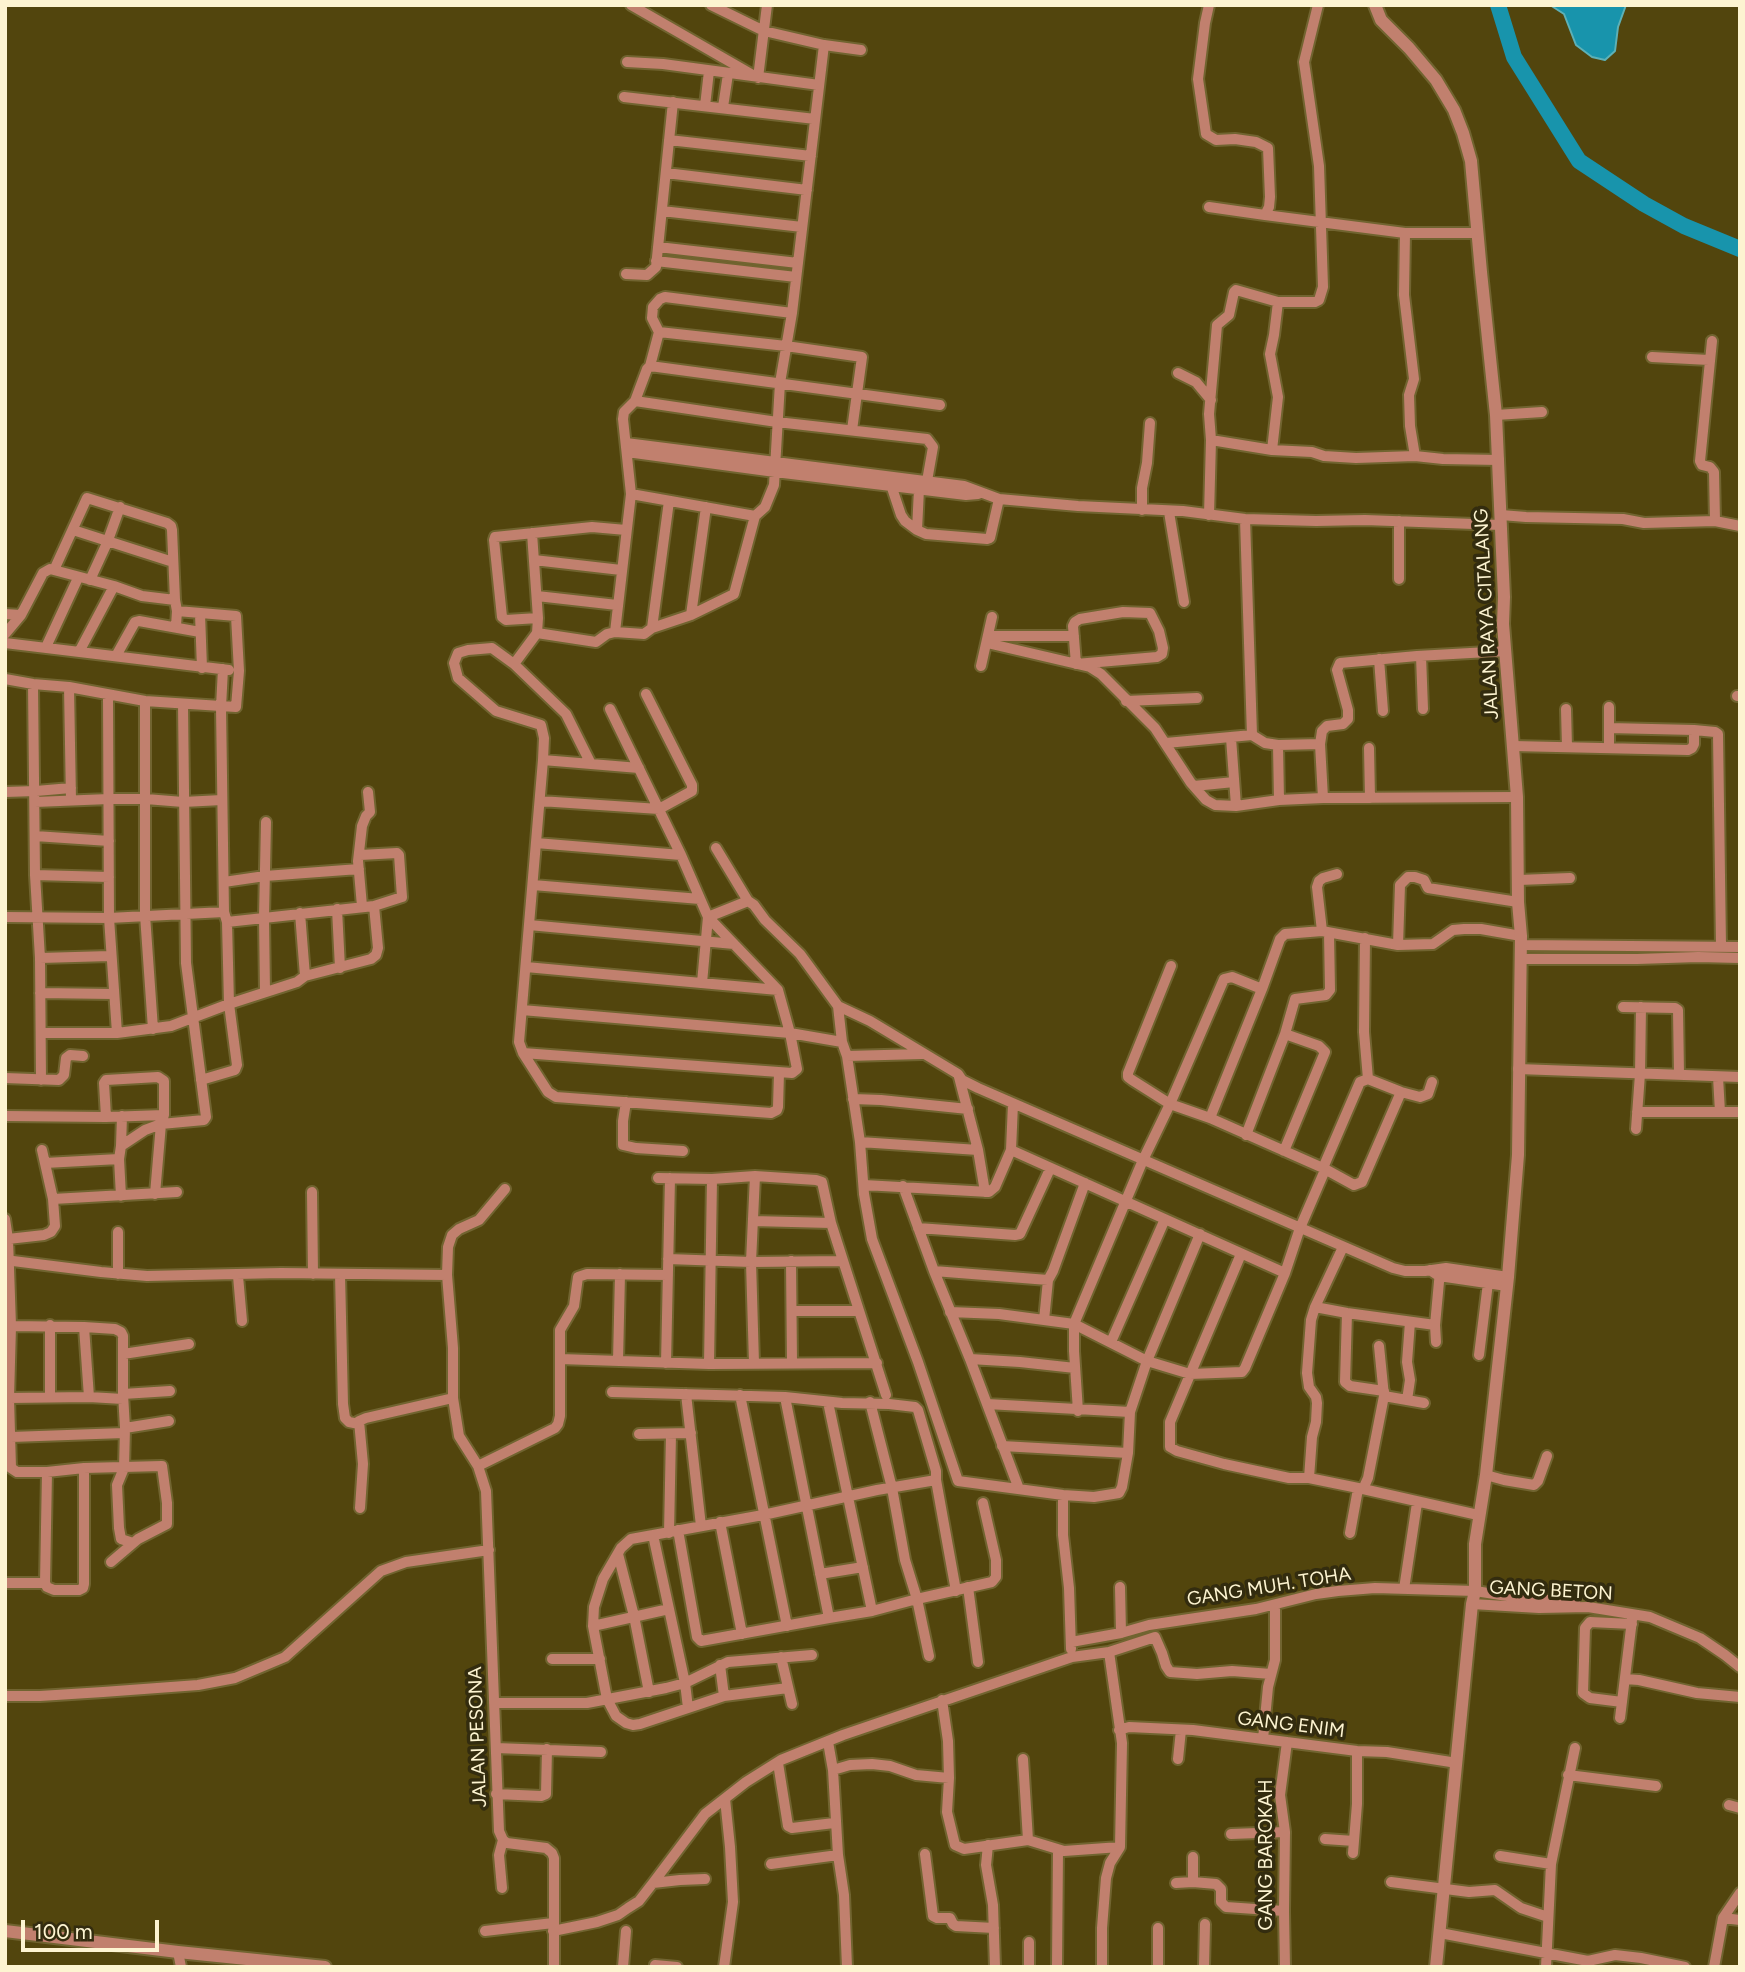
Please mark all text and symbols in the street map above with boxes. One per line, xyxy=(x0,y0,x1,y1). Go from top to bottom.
street label: JALAN RAYA CITALANG xyxy=(1470,508,1504,720)
street label: GANG MUH. TOHA xyxy=(1185,1563,1353,1611)
street label: GANG BETON xyxy=(1489,1576,1613,1606)
street label: JALAN PESONA xyxy=(464,1666,492,1808)
street label: GANG ENIM xyxy=(1236,1707,1346,1743)
street label: GANG BAROKAH xyxy=(1255,1780,1277,1930)
scale bar xyxy=(24,1906,163,1950)
text: 100 m xyxy=(34,1919,93,1944)

